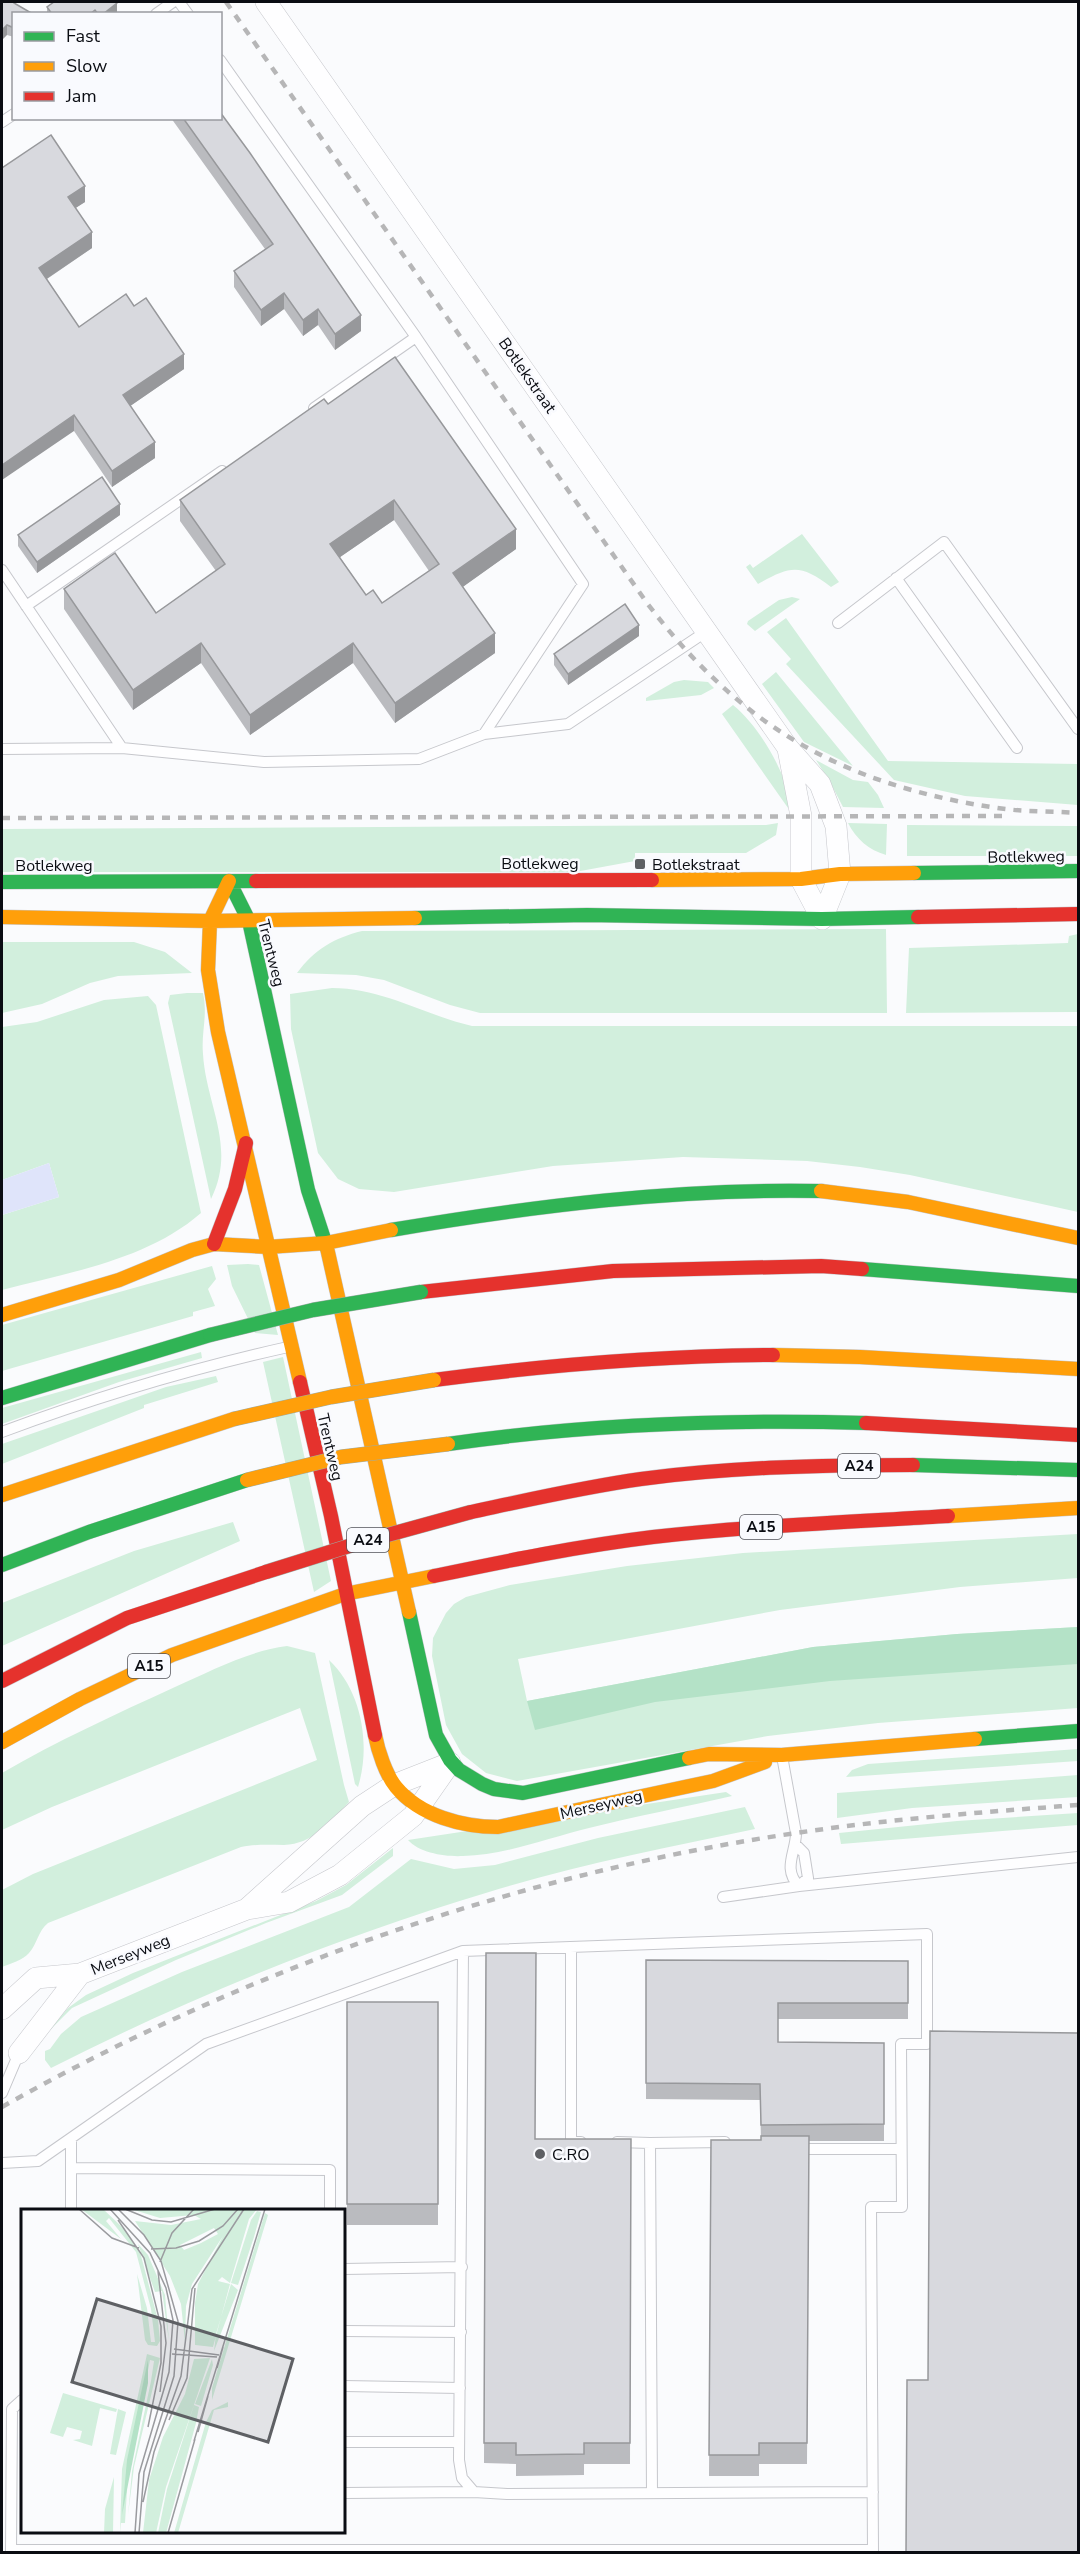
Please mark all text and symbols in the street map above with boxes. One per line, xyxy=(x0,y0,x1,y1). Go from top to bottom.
legend xyxy=(12,12,222,120)
text: Fast xyxy=(66,24,101,48)
text: Slow xyxy=(66,54,107,78)
text: Jam xyxy=(65,84,97,108)
street label: Botlekstraat xyxy=(493,333,562,418)
street label: Botlekweg xyxy=(987,845,1065,869)
street label: Botlekweg xyxy=(501,853,579,875)
place label: Botlekstraat xyxy=(652,854,740,876)
street label: Botlekweg xyxy=(15,855,93,877)
marker: Botlekstraat xyxy=(633,857,647,871)
street label: Trentweg xyxy=(252,917,290,989)
street label: Trentweg xyxy=(312,1411,348,1483)
road number: A24 xyxy=(838,1454,880,1478)
road number: A15 xyxy=(740,1515,782,1539)
road number: A24 xyxy=(347,1528,389,1552)
road number: A15 xyxy=(128,1654,170,1678)
street label: Merseyweg xyxy=(558,1785,644,1825)
street label: Merseyweg xyxy=(87,1929,173,1981)
place label: C.RO xyxy=(552,2144,589,2166)
marker: C.RO xyxy=(533,2147,547,2161)
inset map xyxy=(21,2209,345,2533)

